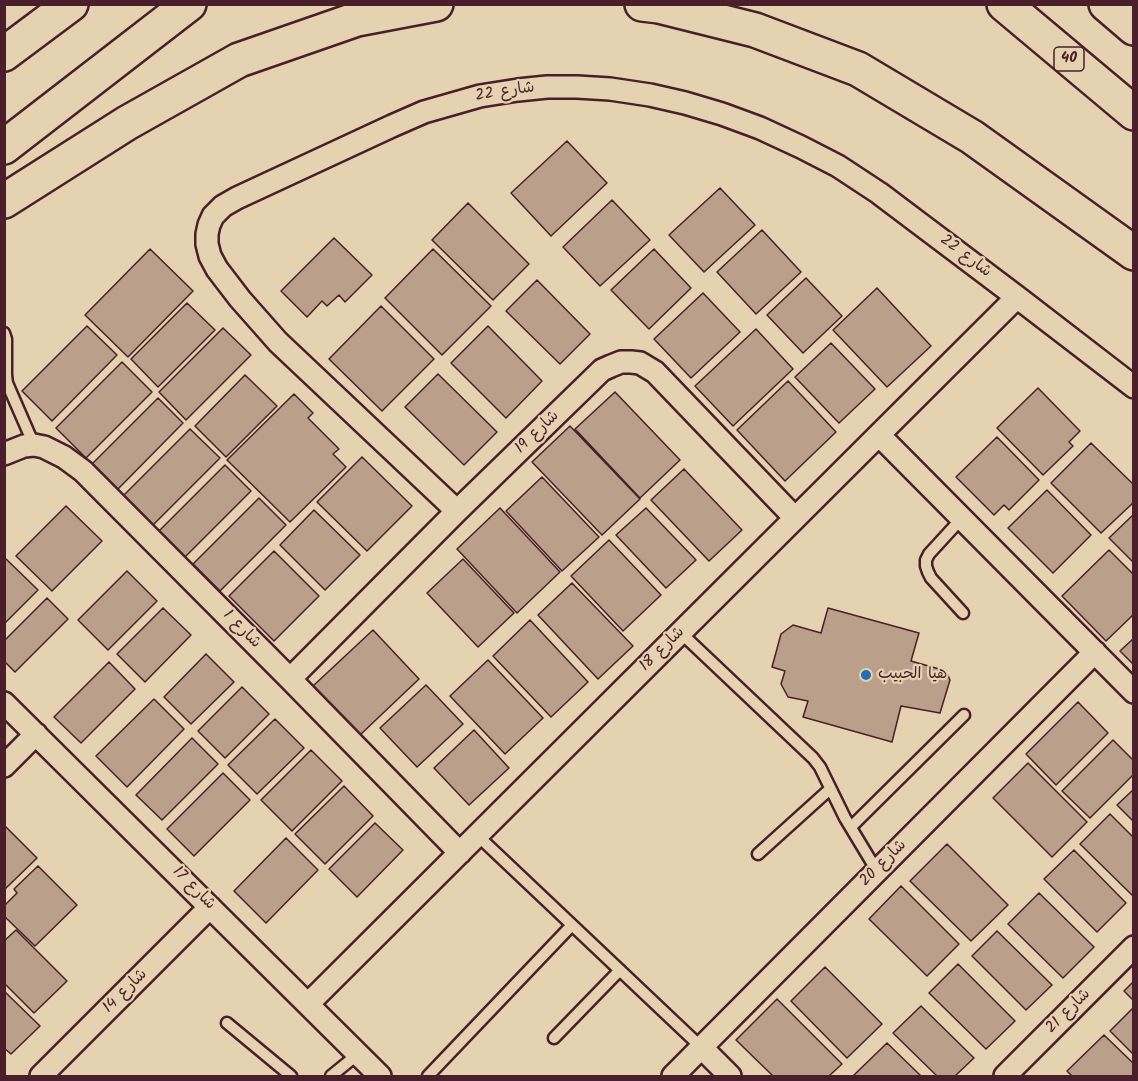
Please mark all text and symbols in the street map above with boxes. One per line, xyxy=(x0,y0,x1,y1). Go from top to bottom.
road number: 40 xyxy=(1054,47,1084,71)
street label: شارع 22 xyxy=(474,79,536,107)
street label: شارع 22 xyxy=(935,231,995,283)
street label: شارع 19 xyxy=(512,407,564,459)
street label: شارع 1 xyxy=(218,607,264,653)
street label: شارع 18 xyxy=(637,624,689,676)
place label: هيا الحبيب xyxy=(878,665,947,685)
marker: هيا الحبيب xyxy=(859,668,873,682)
street label: شارع 20 xyxy=(857,837,911,891)
street label: شارع 17 xyxy=(167,863,219,915)
street label: شارع 14 xyxy=(100,966,152,1018)
street label: شارع 21 xyxy=(1043,986,1095,1038)

